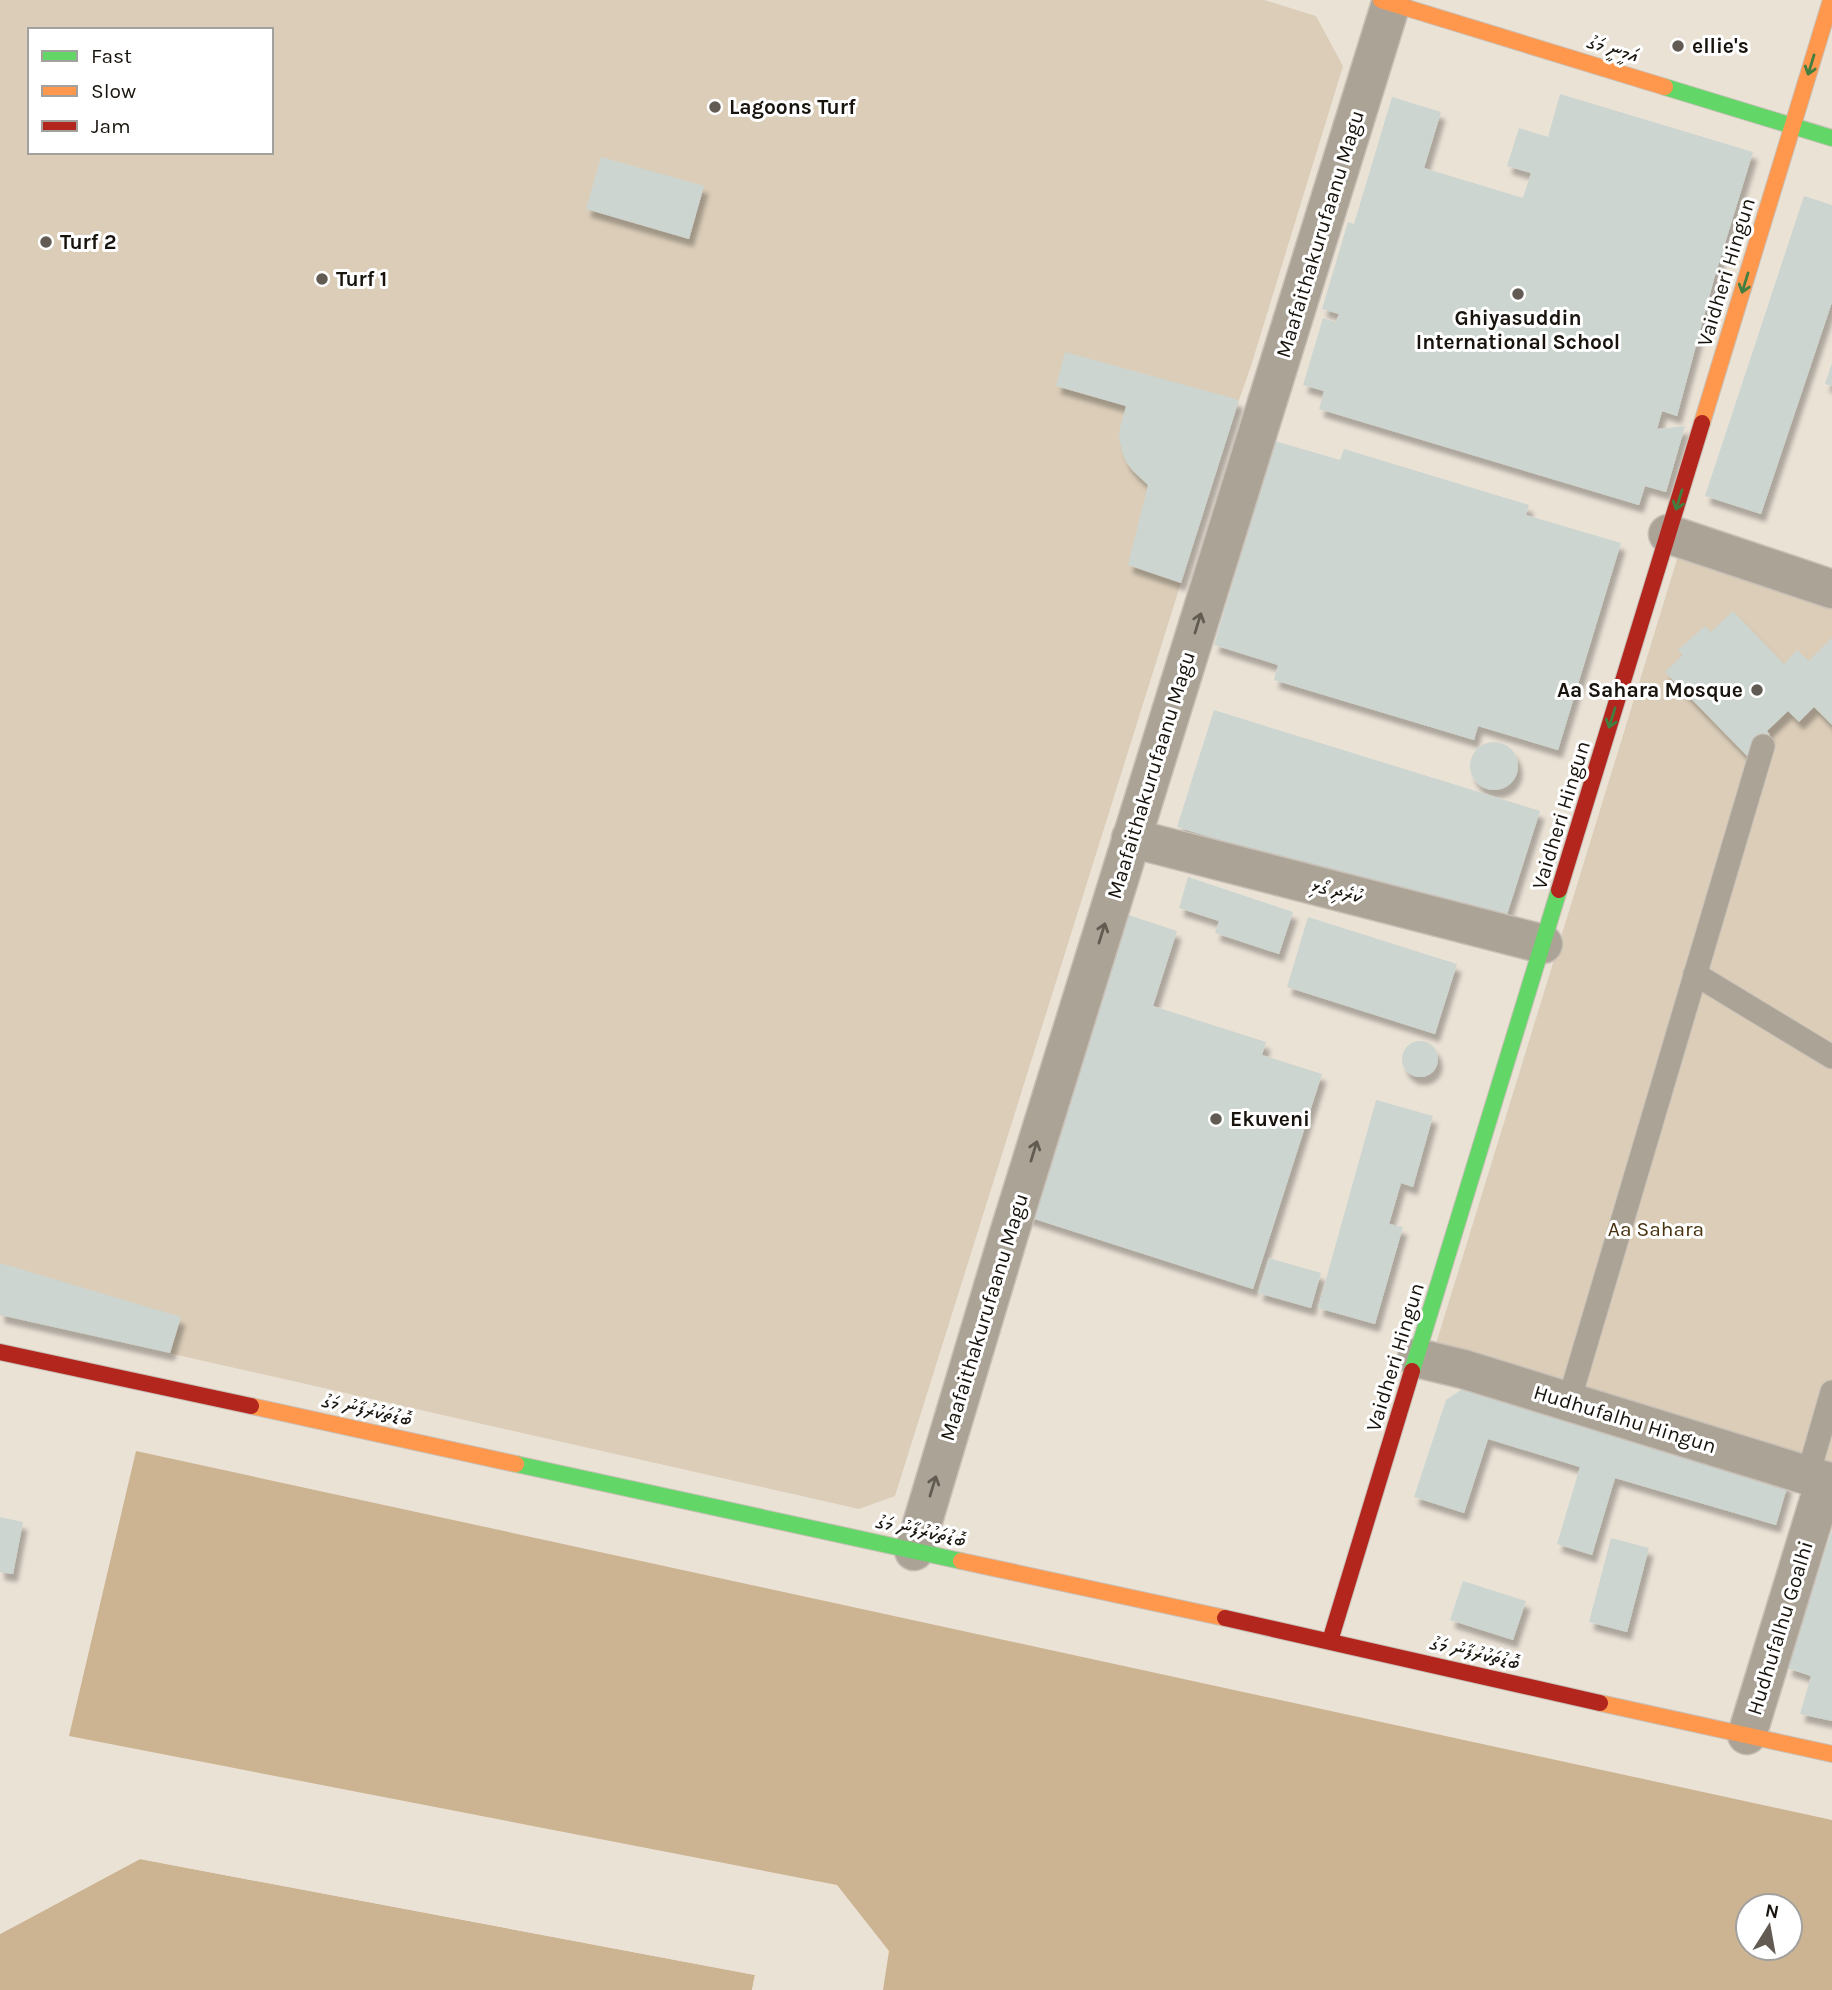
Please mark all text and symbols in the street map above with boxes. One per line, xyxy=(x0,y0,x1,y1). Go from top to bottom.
legend xyxy=(28,28,273,154)
street label: އަމީނީ މަގު xyxy=(1583,30,1642,70)
place label: ellie's xyxy=(1692,34,1749,58)
marker: ellie's xyxy=(1670,38,1686,54)
text: Fast xyxy=(91,44,132,68)
one-way arrow xyxy=(1804,54,1817,76)
text: Slow xyxy=(91,79,136,103)
place label: Lagoons Turf xyxy=(729,95,856,119)
marker: Lagoons Turf xyxy=(707,99,723,115)
street label: Maafaithakurufaanu Magu xyxy=(1271,107,1369,361)
text: Jam xyxy=(91,114,131,138)
street label: Vaidheri Hingun xyxy=(1692,195,1760,349)
place label: Turf 2 xyxy=(60,230,117,254)
marker: Turf 2 xyxy=(38,234,54,250)
place label: Turf 1 xyxy=(336,267,387,291)
marker: Turf 1 xyxy=(314,271,330,287)
one-way arrow xyxy=(1738,272,1751,294)
marker: Ghiyasuddin International School xyxy=(1510,286,1526,302)
place label: Ghiyasuddin International School xyxy=(1416,306,1620,354)
one-way arrow xyxy=(1671,489,1684,511)
one-way arrow xyxy=(1193,612,1206,634)
street label: Maafaithakurufaanu Magu xyxy=(1102,648,1200,902)
place label: Aa Sahara Mosque xyxy=(1557,678,1743,703)
marker: Aa Sahara Mosque xyxy=(1749,682,1765,698)
one-way arrow xyxy=(1605,707,1618,729)
street label: Vaidheri Hingun xyxy=(1527,738,1595,892)
street label: ކުރެދި ގޯޅި xyxy=(1308,873,1366,911)
one-way arrow xyxy=(1096,923,1109,945)
place label: Ekuveni xyxy=(1230,1107,1310,1131)
marker: Ekuveni xyxy=(1208,1111,1224,1127)
one-way arrow xyxy=(1029,1140,1042,1162)
street label: Maafaithakurufaanu Magu xyxy=(935,1190,1033,1444)
park label: Aa Sahara xyxy=(1608,1217,1704,1241)
street label: Vaidheri Hingun xyxy=(1361,1280,1429,1434)
street label: Hudhufalhu Hingun xyxy=(1531,1380,1719,1458)
street label: ބޮޑުތަކުރުފާނު މަގު xyxy=(319,1389,414,1431)
one-way arrow xyxy=(928,1475,941,1497)
street label: ބޮޑުތަކުރުފާނު މަގު xyxy=(873,1510,968,1552)
street label: Hudhufalhu Goalhi xyxy=(1742,1538,1818,1718)
street label: ބޮޑުތަކުރުފާނު މަގު xyxy=(1427,1631,1522,1675)
north arrow xyxy=(1734,1892,1804,1962)
text: N xyxy=(1763,1899,1781,1923)

